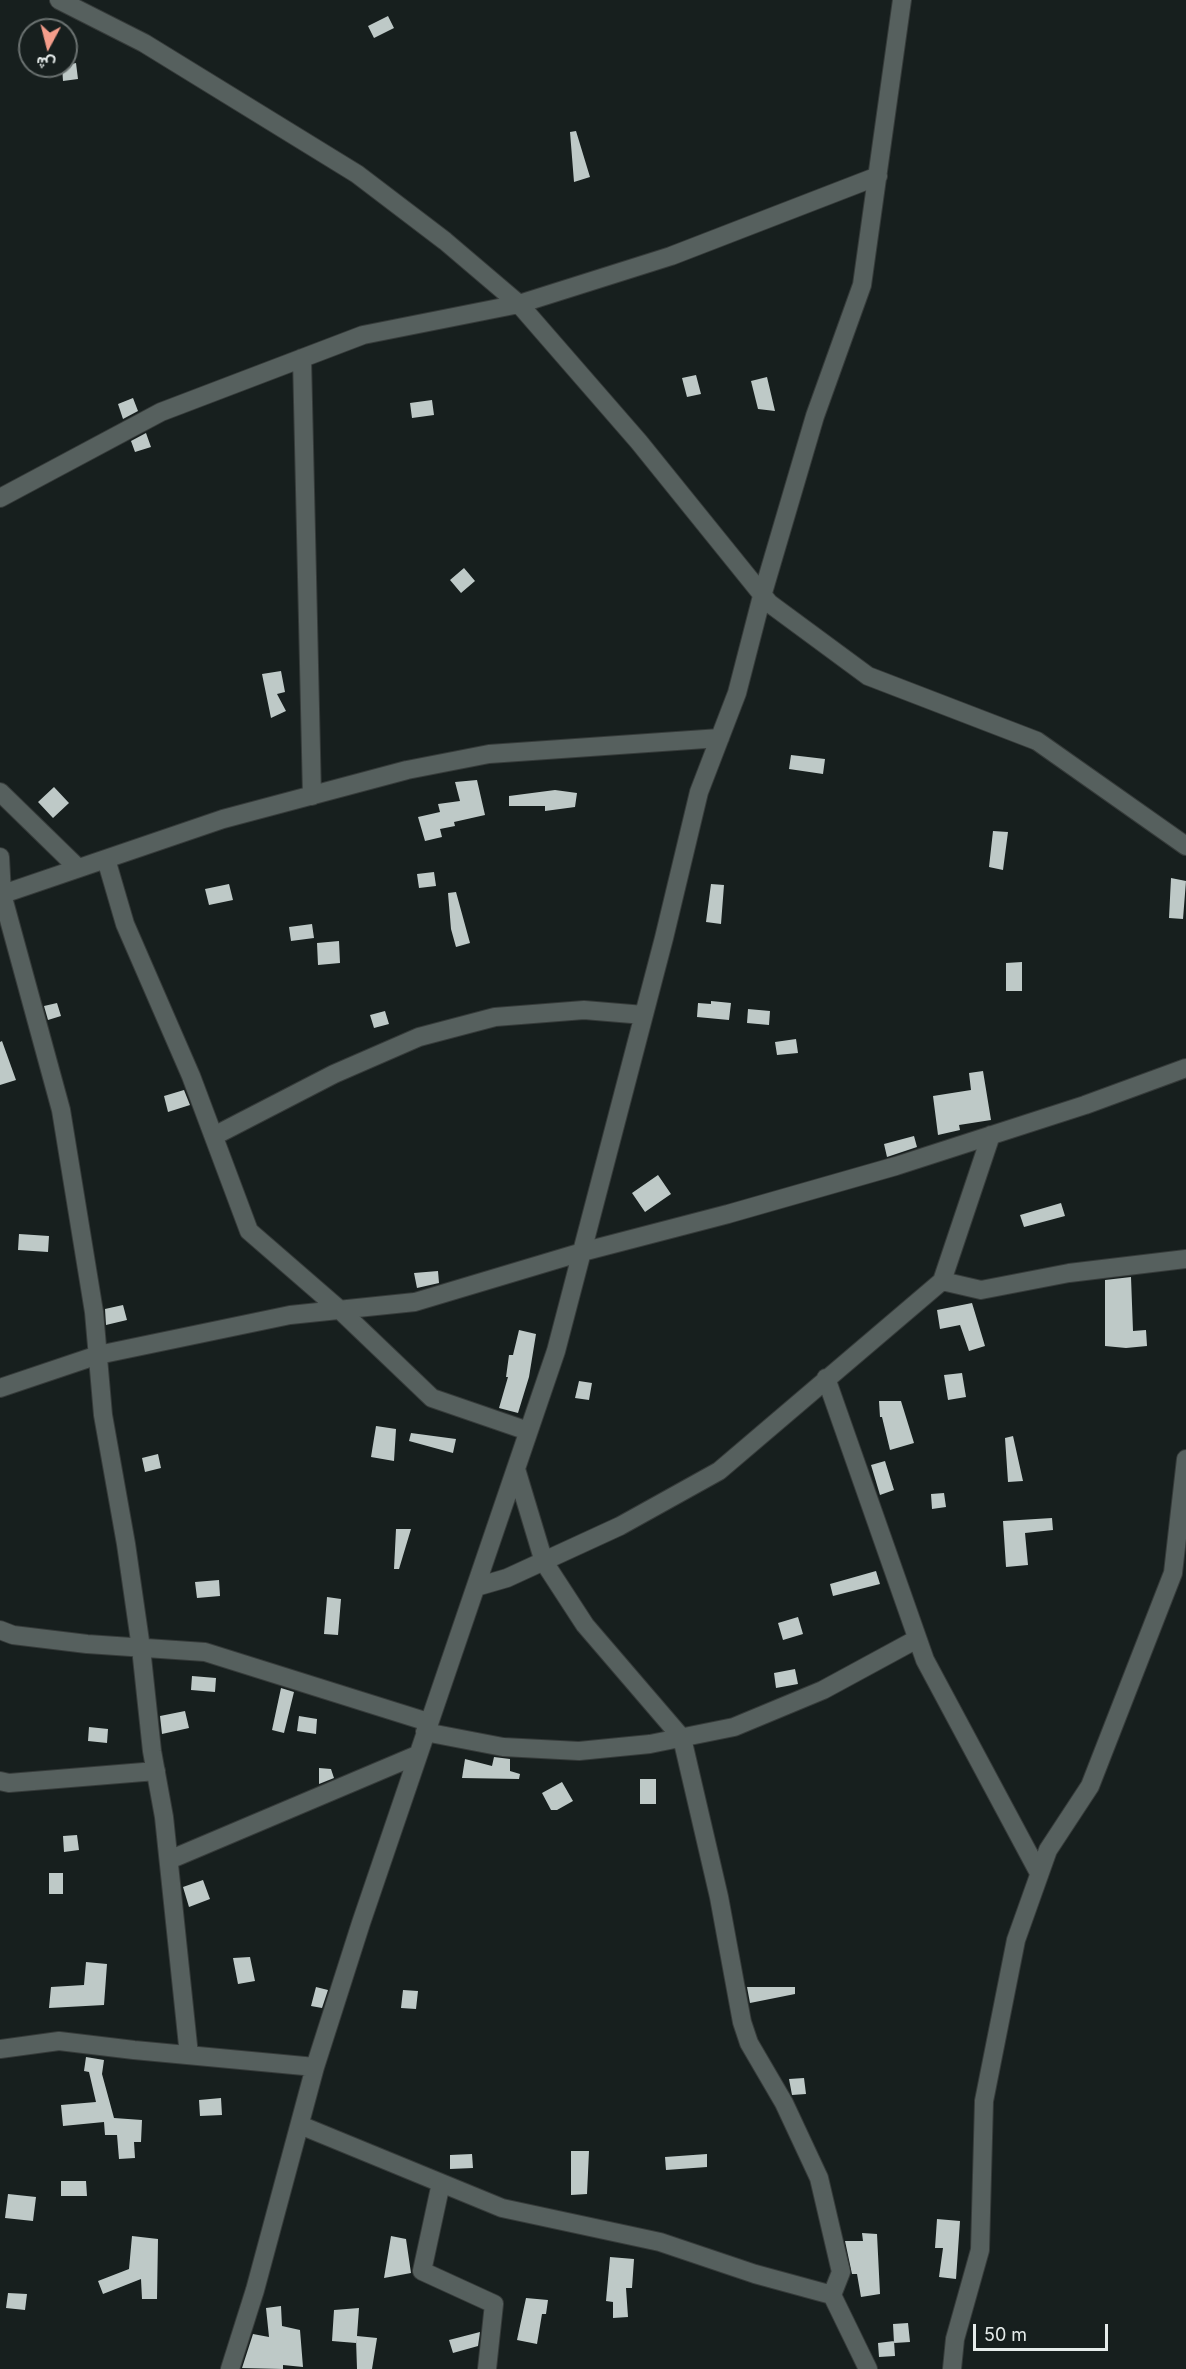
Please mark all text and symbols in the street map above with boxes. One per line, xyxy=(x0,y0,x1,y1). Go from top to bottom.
north arrow xyxy=(18,18,78,78)
text: ش xyxy=(35,53,57,75)
scale bar xyxy=(976,2312,1111,2350)
text: 50 m xyxy=(984,2324,1027,2345)

